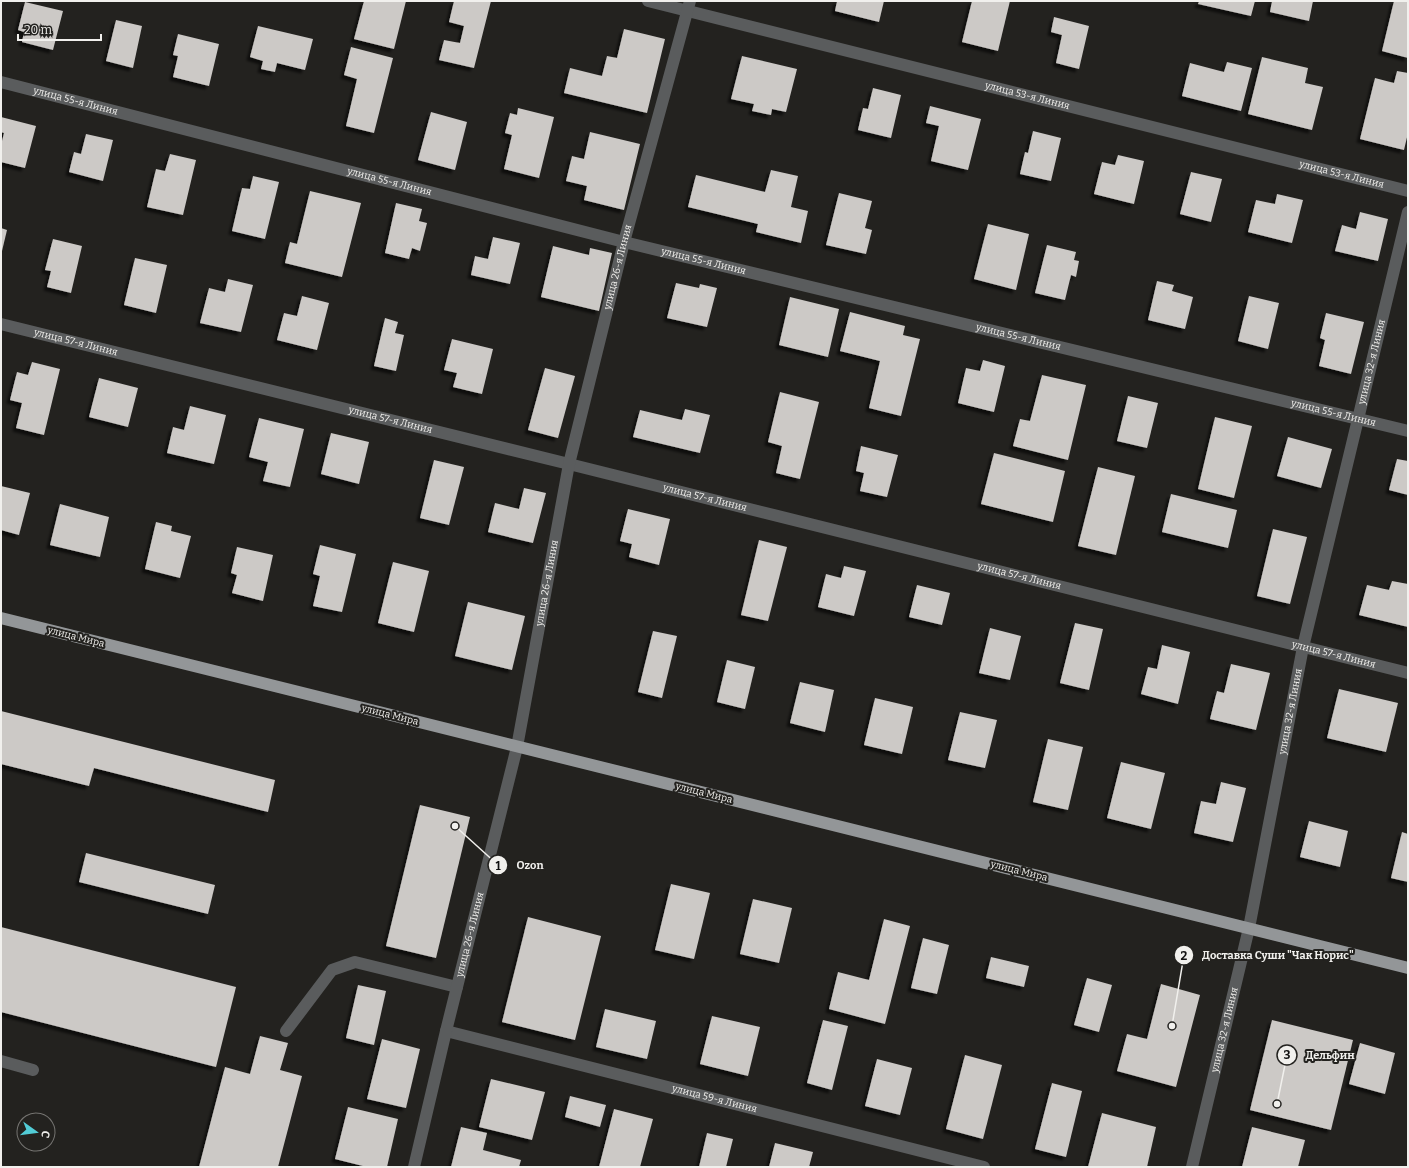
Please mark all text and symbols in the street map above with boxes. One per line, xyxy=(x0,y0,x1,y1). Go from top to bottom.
scale bar xyxy=(18,16,101,42)
text: 20 m xyxy=(24,23,53,37)
street label: улица 53-я Линия xyxy=(983,79,1071,112)
street label: улица 55-я Линия xyxy=(31,84,120,118)
street label: улица 53-я Линия xyxy=(1297,158,1386,191)
street label: улица 55-я Линия xyxy=(345,165,433,198)
street label: улица 26-я Линия xyxy=(601,223,635,312)
street label: улица 55-я Линия xyxy=(659,245,748,277)
street label: улица 32-я Линия xyxy=(1355,318,1388,407)
street label: улица 55-я Линия xyxy=(974,321,1063,353)
street label: улица 57-я Линия xyxy=(32,326,119,359)
street label: улица 55-я Линия xyxy=(1289,397,1377,429)
street label: улица 57-я Линия xyxy=(346,404,434,436)
street label: улица 57-я Линия xyxy=(661,481,748,514)
street label: улица 26-я Линия xyxy=(533,539,561,628)
street label: улица 57-я Линия xyxy=(975,560,1063,592)
street label: улица Мира xyxy=(45,624,106,650)
street label: улица 57-я Линия xyxy=(1290,638,1377,671)
street label: улица 32-я Линия xyxy=(1276,667,1305,757)
street label: улица Мира xyxy=(359,702,420,728)
street label: улица Мира xyxy=(673,780,734,806)
callout: Ozon xyxy=(488,854,551,877)
street label: улица Мира xyxy=(988,858,1049,884)
text: 1 xyxy=(495,859,501,873)
text: Ozon xyxy=(516,859,544,872)
street label: улица 26-я Линия xyxy=(453,890,487,979)
callout: Доставка Суши "Чак Норис" xyxy=(1174,944,1362,967)
text: 2 xyxy=(1181,949,1188,963)
text: Доставка Суши "Чак Норис" xyxy=(1202,949,1354,962)
street label: улица 32-я Линия xyxy=(1209,986,1241,1075)
callout: Дельфин xyxy=(1277,1043,1363,1066)
text: 3 xyxy=(1284,1048,1291,1062)
text: Дельфин xyxy=(1305,1049,1355,1062)
street label: улица 59-я Линия xyxy=(670,1082,759,1116)
north arrow xyxy=(16,1112,56,1152)
text: С xyxy=(38,1129,52,1139)

